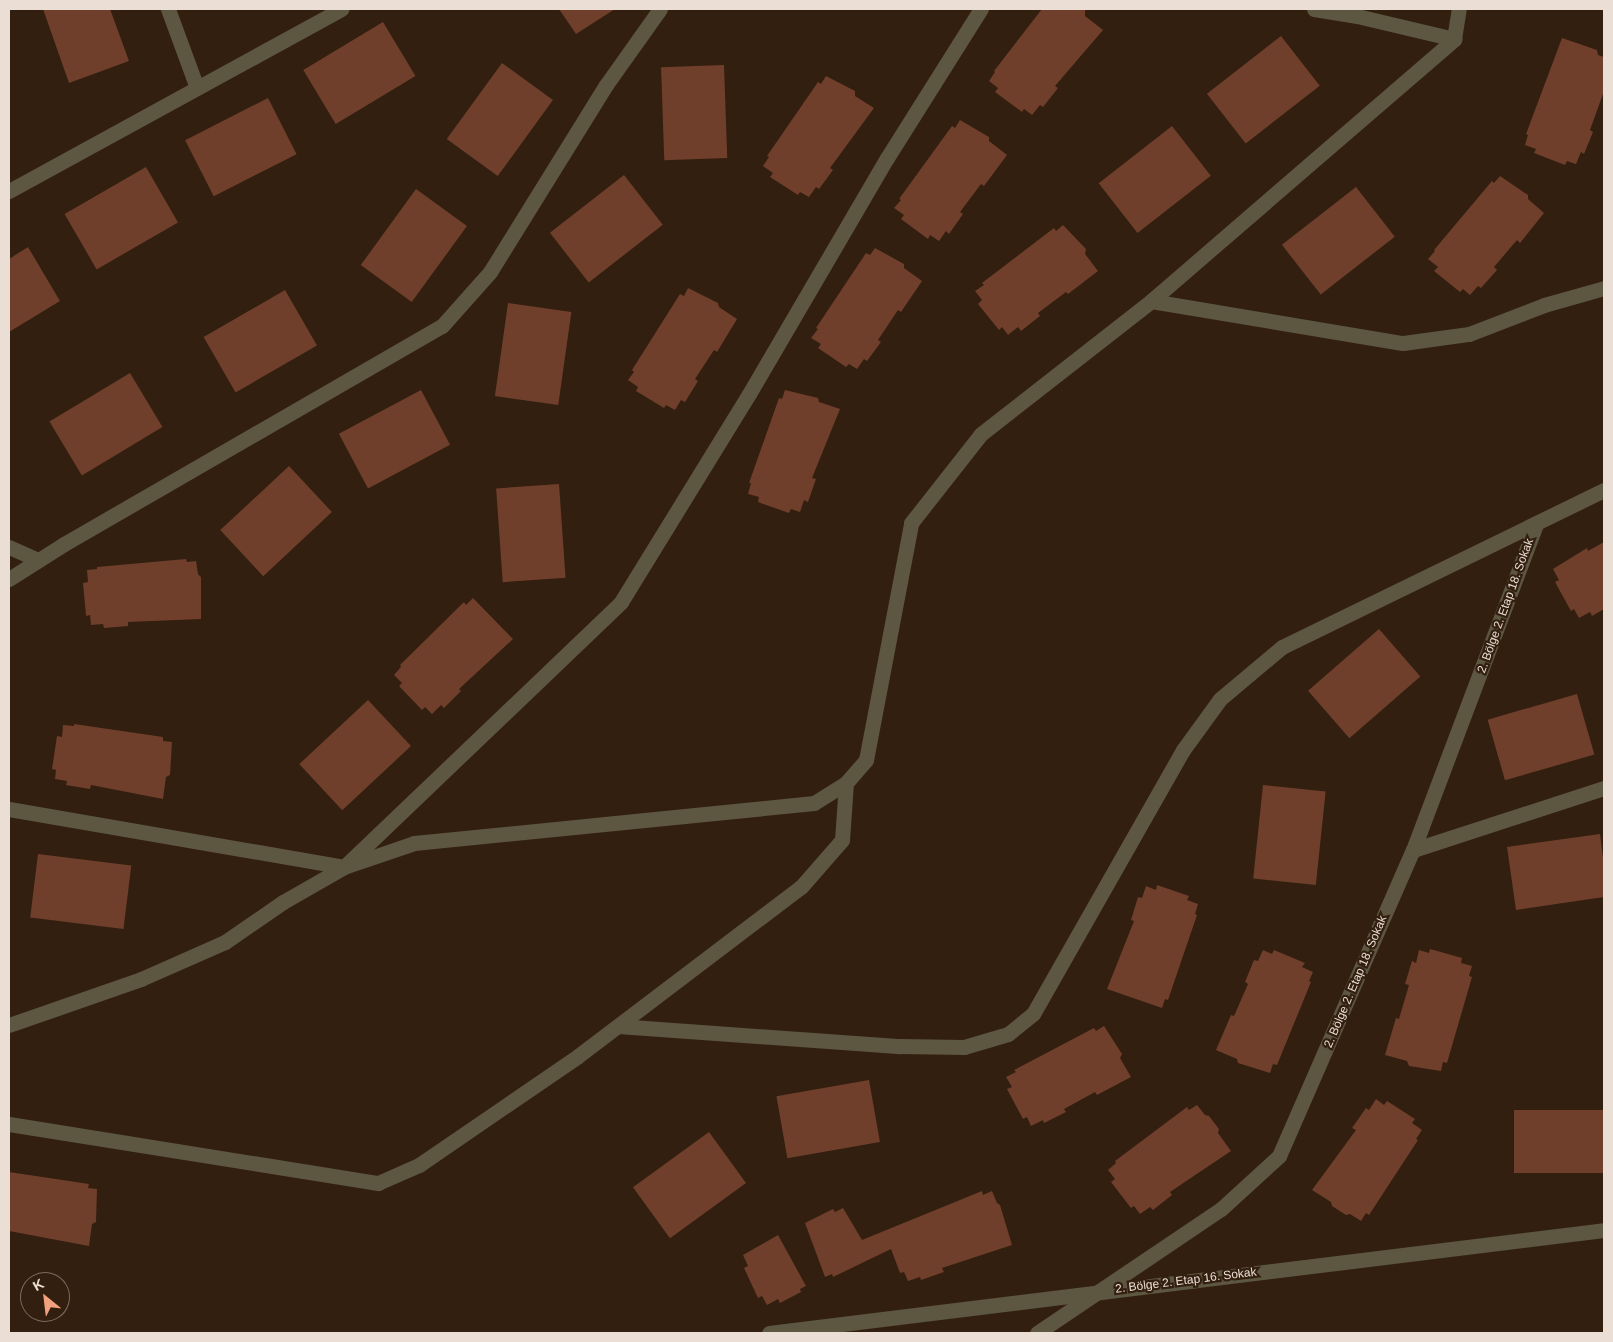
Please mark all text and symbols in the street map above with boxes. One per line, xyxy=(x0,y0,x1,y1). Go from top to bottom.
street label: 2. Bölge 2. Etap 18. Sokak xyxy=(1475,537,1537,675)
street label: 2. Bölge 2. Etap 18. Sokak xyxy=(1322,914,1390,1050)
street label: 2. Bölge 2. Etap 16. Sokak xyxy=(1115,1265,1257,1297)
north arrow xyxy=(20,1272,70,1322)
text: K xyxy=(30,1275,47,1294)

